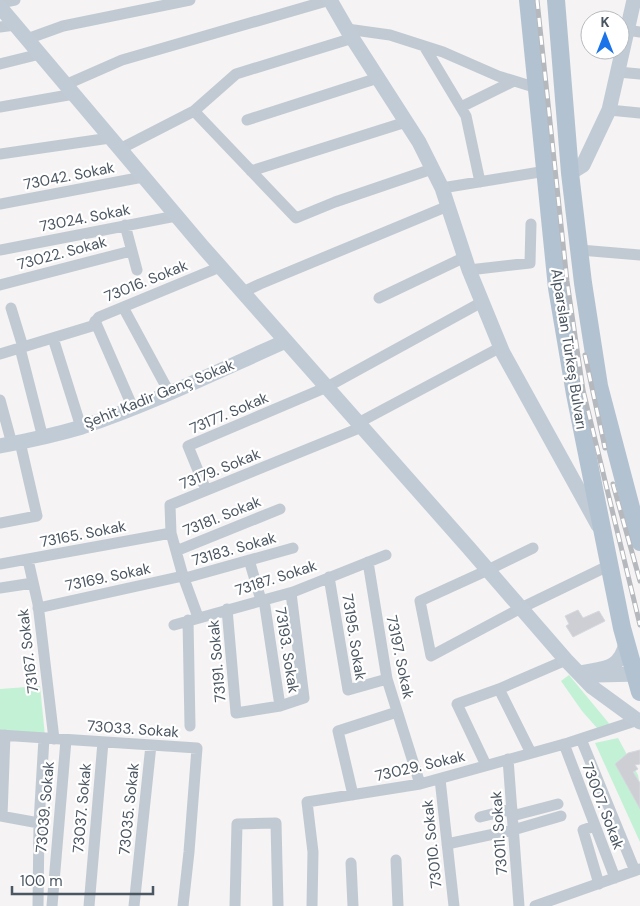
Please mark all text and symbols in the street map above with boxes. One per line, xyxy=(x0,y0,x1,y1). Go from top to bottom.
north arrow xyxy=(580,10,630,60)
text: K xyxy=(600,13,610,31)
street label: 73042. Sokak xyxy=(22,157,117,195)
street label: 73024. Sokak xyxy=(38,199,132,237)
street label: 73022. Sokak xyxy=(15,231,109,275)
street label: 73016. Sokak xyxy=(101,255,191,307)
street label: Alparslan Türkeş Bulvarı xyxy=(546,267,592,431)
street label: Şehit Kadir Genç Sokak xyxy=(81,355,237,433)
street label: 73177. Sokak xyxy=(187,387,272,439)
street label: 73179. Sokak xyxy=(177,444,264,494)
street label: 73181. Sokak xyxy=(180,491,264,541)
street label: 73165. Sokak xyxy=(38,516,128,552)
street label: 73183. Sokak xyxy=(190,527,279,571)
street label: 73187. Sokak xyxy=(233,555,320,601)
street label: 73169. Sokak xyxy=(63,558,153,596)
street label: 73195. Sokak xyxy=(337,592,371,682)
street label: 73193. Sokak xyxy=(270,606,304,695)
street label: 73167. Sokak xyxy=(13,607,43,694)
street label: 73197. Sokak xyxy=(381,613,419,701)
street label: 73191. Sokak xyxy=(203,619,231,703)
street label: 73033. Sokak xyxy=(86,716,180,742)
street label: 73029. Sokak xyxy=(373,746,467,786)
street label: 73039. Sokak xyxy=(31,760,59,854)
street label: 73007. Sokak xyxy=(577,760,629,853)
street label: 73037. Sokak xyxy=(68,762,96,854)
street label: 73035. Sokak xyxy=(114,762,144,856)
street label: 73011. Sokak xyxy=(486,790,512,876)
street label: 73010. Sokak xyxy=(417,798,447,889)
scale bar xyxy=(12,864,154,896)
text: 100 m xyxy=(20,871,63,891)

